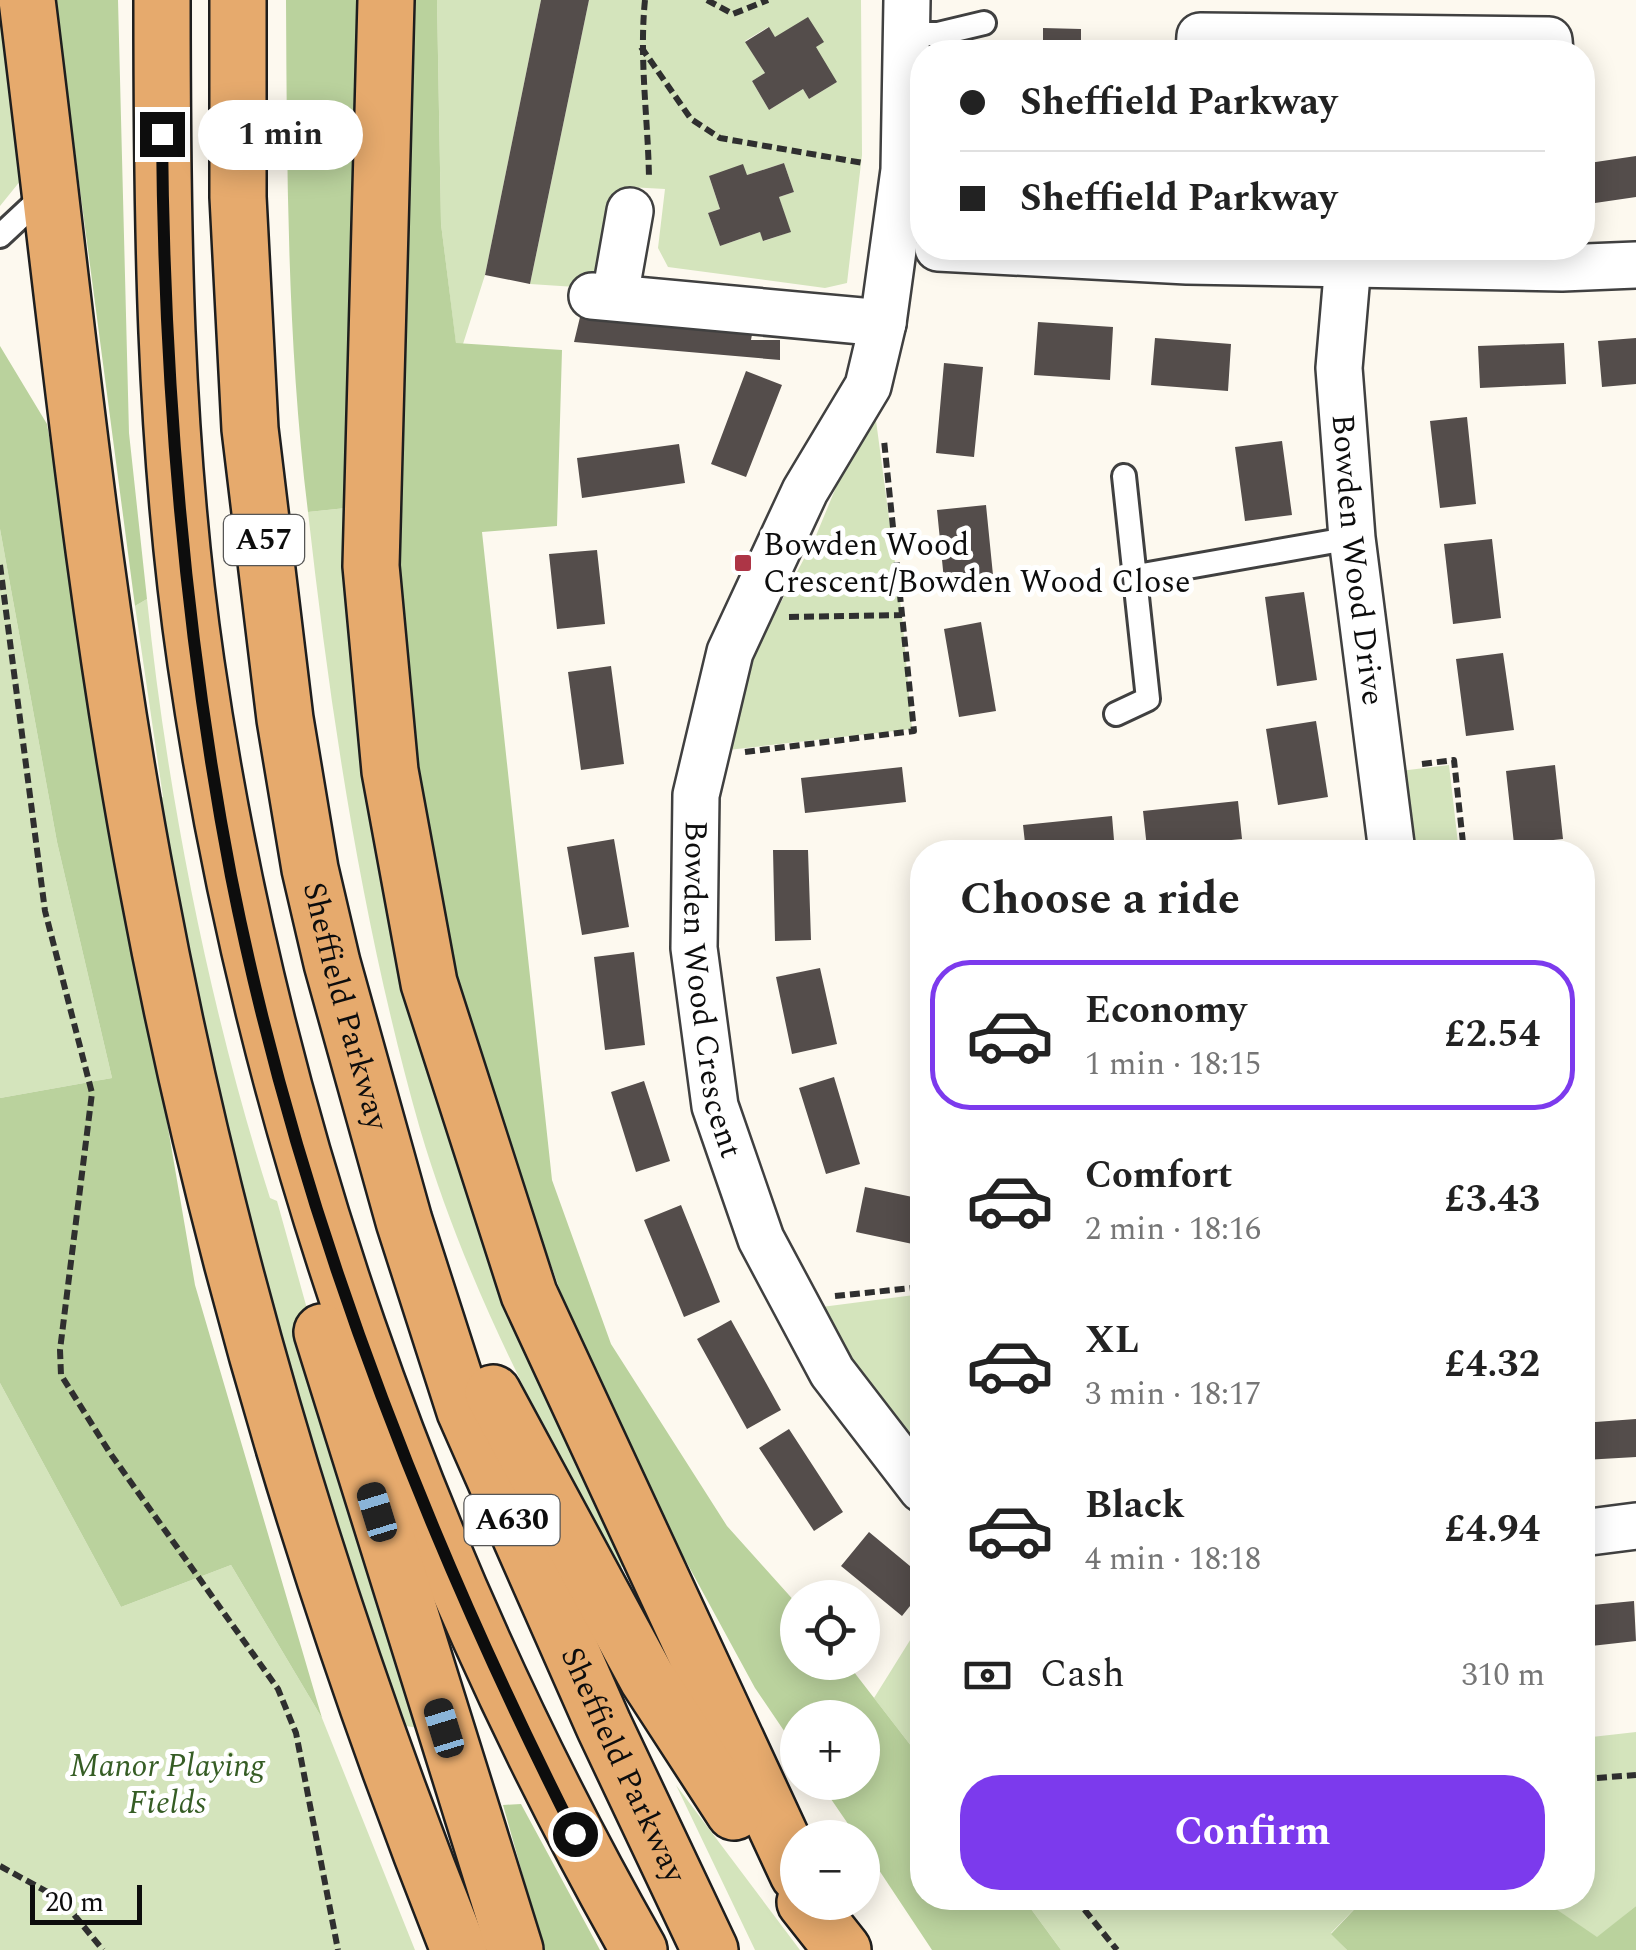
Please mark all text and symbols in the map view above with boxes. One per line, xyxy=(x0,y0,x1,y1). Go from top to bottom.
text: Sheffield Parkway xyxy=(1020,74,1337,132)
callout: 1 min xyxy=(197,99,362,169)
text: 1 min xyxy=(238,110,323,159)
route end xyxy=(140,112,185,157)
text: Sheffield Parkway xyxy=(1020,170,1337,228)
street label: Bowden Wood Drive xyxy=(1318,412,1398,708)
road number: A57 xyxy=(224,515,304,565)
place label: Bowden Wood Crescent/Bowden Wood Close xyxy=(763,521,1191,607)
marker: Bowden Wood Crescent/Bowden Wood Close xyxy=(732,552,754,574)
street label: Bowden Wood Crescent xyxy=(669,820,756,1165)
text: Choose a ride xyxy=(960,865,1240,934)
street label: Sheffield Parkway xyxy=(289,877,402,1137)
text: Economy xyxy=(1085,982,1246,1040)
icon: car xyxy=(965,990,1055,1080)
text: £2.54 xyxy=(1445,1006,1540,1064)
text: 1 min · 18:15 xyxy=(1085,1040,1261,1089)
text: Comfort xyxy=(1085,1147,1232,1205)
icon: car xyxy=(965,1155,1055,1245)
text: £3.43 xyxy=(1445,1171,1540,1229)
text: 2 min · 18:16 xyxy=(1085,1205,1261,1254)
text: XL xyxy=(1085,1312,1139,1370)
icon: car xyxy=(965,1320,1055,1410)
text: £4.32 xyxy=(1445,1336,1540,1394)
text: 3 min · 18:17 xyxy=(1085,1370,1261,1419)
text: Black xyxy=(1085,1477,1185,1535)
car xyxy=(354,1479,400,1545)
icon: car xyxy=(965,1485,1055,1575)
road number: A630 xyxy=(464,1495,560,1545)
text: £4.94 xyxy=(1445,1501,1540,1559)
text: 4 min · 18:18 xyxy=(1085,1535,1261,1584)
map controls xyxy=(780,1580,880,1920)
button: locate xyxy=(780,1580,880,1680)
street label: Sheffield Parkway xyxy=(548,1639,700,1892)
text: Cash xyxy=(1040,1646,1125,1704)
icon: cash xyxy=(960,1648,1015,1703)
text: 310 m xyxy=(1461,1651,1545,1700)
car xyxy=(421,1695,467,1761)
button: + xyxy=(780,1700,880,1800)
park label: Manor Playing Fields xyxy=(70,1742,265,1828)
button: Confirm xyxy=(960,1775,1545,1890)
route start xyxy=(553,1812,598,1857)
button: − xyxy=(780,1820,880,1920)
scale bar xyxy=(30,1880,142,1924)
text: 20 m xyxy=(45,1881,104,1924)

